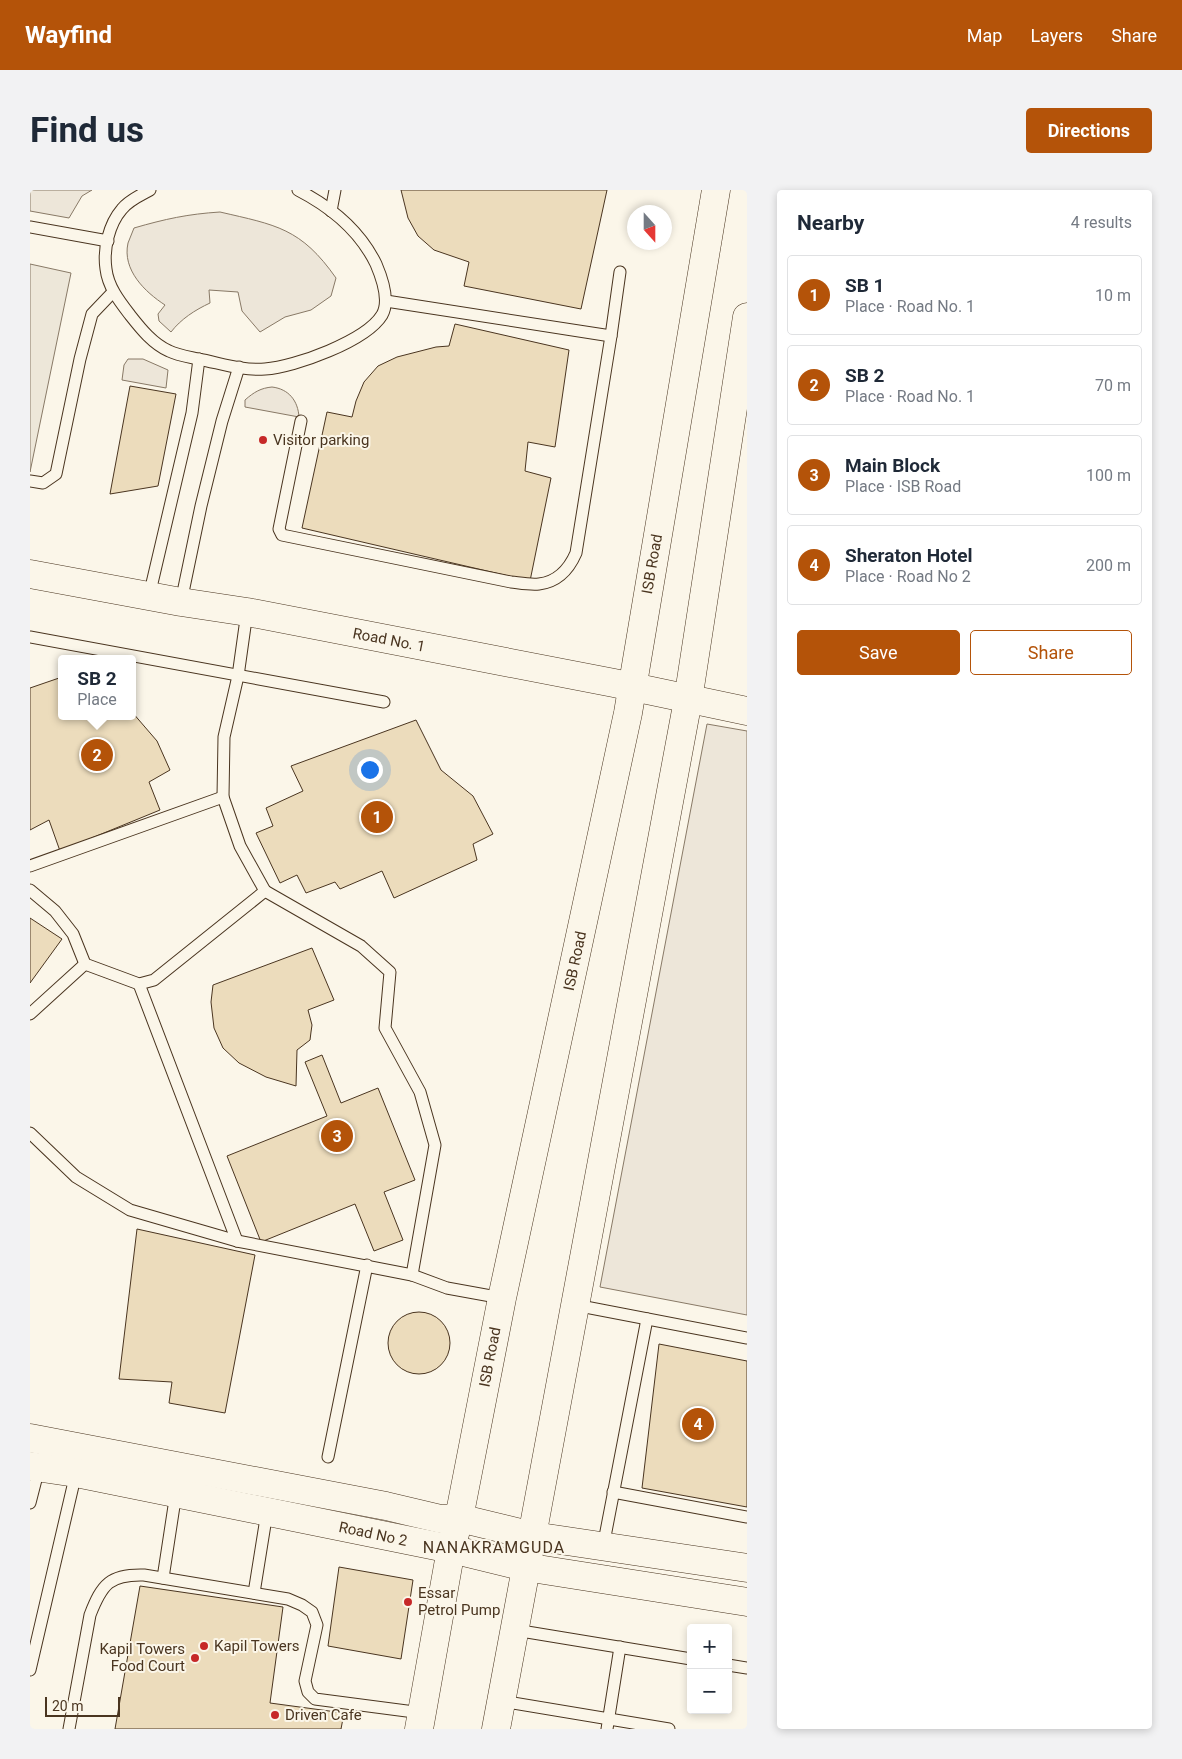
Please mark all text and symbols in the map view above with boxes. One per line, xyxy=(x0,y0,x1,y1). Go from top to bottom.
text: Wayfind xyxy=(25,21,112,49)
text: Map xyxy=(967,25,1002,46)
text: Layers xyxy=(1030,25,1083,46)
text: Share xyxy=(1111,25,1157,46)
button: Directions xyxy=(1026,108,1152,153)
text: Find us xyxy=(30,110,144,151)
north arrow xyxy=(627,205,672,250)
text: Nearby xyxy=(797,211,864,235)
text: 4 results xyxy=(1071,213,1132,232)
text: SB 1 xyxy=(845,274,884,297)
text: 1 xyxy=(809,286,819,305)
text: 10 m xyxy=(1095,286,1131,305)
text: Place · Road No. 1 xyxy=(845,297,975,316)
text: SB 2 xyxy=(845,364,884,387)
text: 2 xyxy=(809,376,819,395)
text: 70 m xyxy=(1095,376,1131,395)
text: Place · Road No. 1 xyxy=(845,387,975,406)
place label: Visitor parking xyxy=(273,431,369,449)
marker: Visitor parking xyxy=(257,434,269,446)
text: Main Block xyxy=(845,454,940,477)
text: 3 xyxy=(809,466,819,485)
text: 100 m xyxy=(1086,466,1131,485)
text: Place · ISB Road xyxy=(845,477,961,496)
street label: ISB Road xyxy=(638,533,666,595)
text: Sheraton Hotel xyxy=(845,544,973,567)
text: 4 xyxy=(809,556,819,575)
text: 200 m xyxy=(1086,556,1131,575)
text: Place · Road No 2 xyxy=(845,567,971,586)
street label: Road No. 1 xyxy=(351,624,427,656)
button: Save xyxy=(797,630,960,675)
button: Share xyxy=(970,630,1132,675)
popup xyxy=(58,655,136,720)
text: SB 2 xyxy=(77,667,117,690)
text: Place xyxy=(77,690,117,709)
pin: 2 xyxy=(81,736,113,774)
your location xyxy=(357,757,383,783)
pin: 1 xyxy=(361,798,393,836)
street label: ISB Road xyxy=(560,930,590,992)
pin: 3 xyxy=(321,1117,353,1155)
street label: ISB Road xyxy=(475,1326,505,1388)
pin: 4 xyxy=(682,1405,714,1443)
street label: Road No 2 xyxy=(337,1518,409,1550)
district label: NANAKRAMGUDA xyxy=(423,1538,565,1557)
place label: Essar Petrol Pump xyxy=(418,1584,500,1619)
marker: Essar Petrol Pump xyxy=(402,1596,414,1608)
map controls xyxy=(687,1624,732,1714)
button: + xyxy=(687,1624,732,1669)
place label: Kapil Towers xyxy=(214,1637,300,1655)
place label: Kapil Towers Food Court xyxy=(99,1640,185,1675)
marker: Kapil Towers xyxy=(198,1640,210,1652)
marker: Kapil Towers Food Court xyxy=(189,1652,201,1664)
button: − xyxy=(687,1669,732,1714)
scale bar xyxy=(45,1694,120,1717)
text: 20 m xyxy=(52,1698,84,1714)
place label: Driven Cafe xyxy=(285,1706,362,1724)
marker: Driven Cafe xyxy=(269,1709,281,1721)

